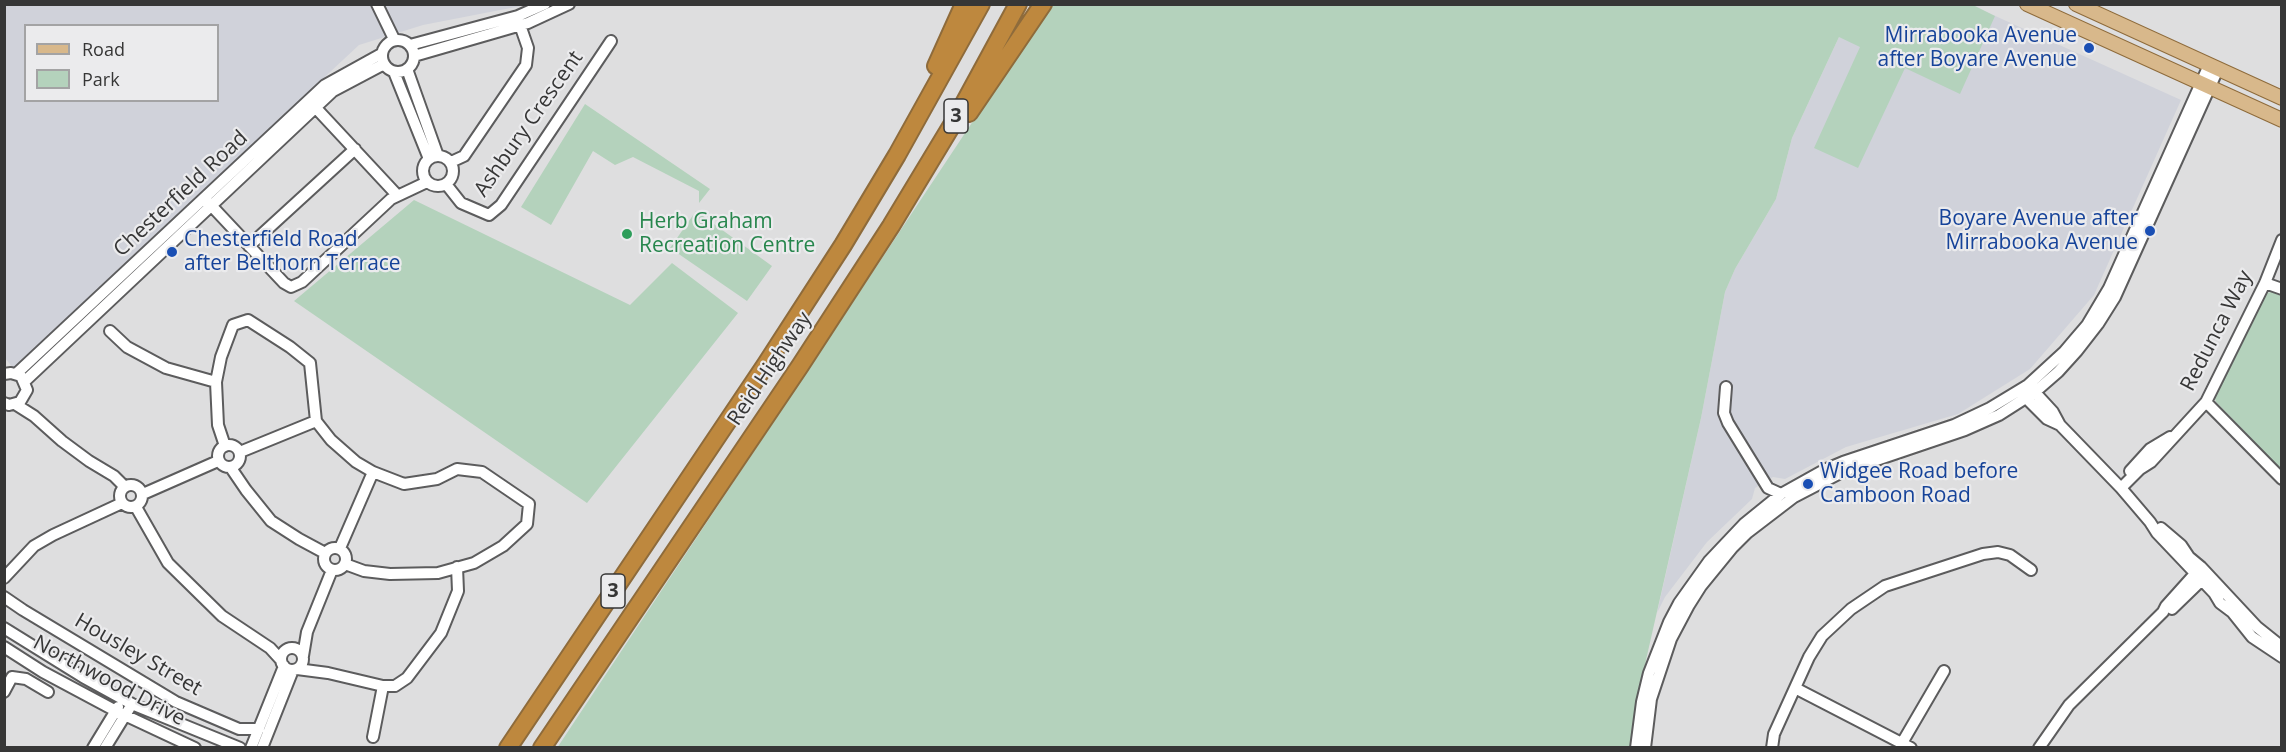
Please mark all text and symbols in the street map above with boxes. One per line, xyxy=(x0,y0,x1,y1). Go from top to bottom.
place label: Mirrabooka Avenue after Boyare Avenue xyxy=(1878,23,2077,73)
legend xyxy=(24,24,219,102)
text: Road xyxy=(82,37,125,61)
marker: Mirrabooka Avenue after Boyare Avenue xyxy=(2082,41,2096,55)
street label: Ashbury Crescent xyxy=(469,46,589,202)
text: Park xyxy=(82,67,120,91)
road number: 3 xyxy=(944,99,968,133)
street label: Chesterfield Road xyxy=(109,126,253,262)
place label: Boyare Avenue after Mirrabooka Avenue xyxy=(1939,206,2138,256)
place label: Herb Graham Recreation Centre xyxy=(639,209,815,259)
marker: Boyare Avenue after Mirrabooka Avenue xyxy=(2143,224,2157,238)
place label: Chesterfield Road after Belthorn Terrace xyxy=(184,227,401,277)
marker: Herb Graham Recreation Centre xyxy=(620,227,634,241)
marker: Chesterfield Road after Belthorn Terrace xyxy=(165,245,179,259)
street label: Redunca Way xyxy=(2176,266,2258,396)
street label: Reid Highway xyxy=(723,307,817,431)
place label: Widgee Road before Camboon Road xyxy=(1820,459,2018,509)
marker: Widgee Road before Camboon Road xyxy=(1801,477,1815,491)
road number: 3 xyxy=(601,574,625,608)
street label: Housley Street xyxy=(70,608,206,702)
street label: Northwood Drive xyxy=(29,630,189,732)

